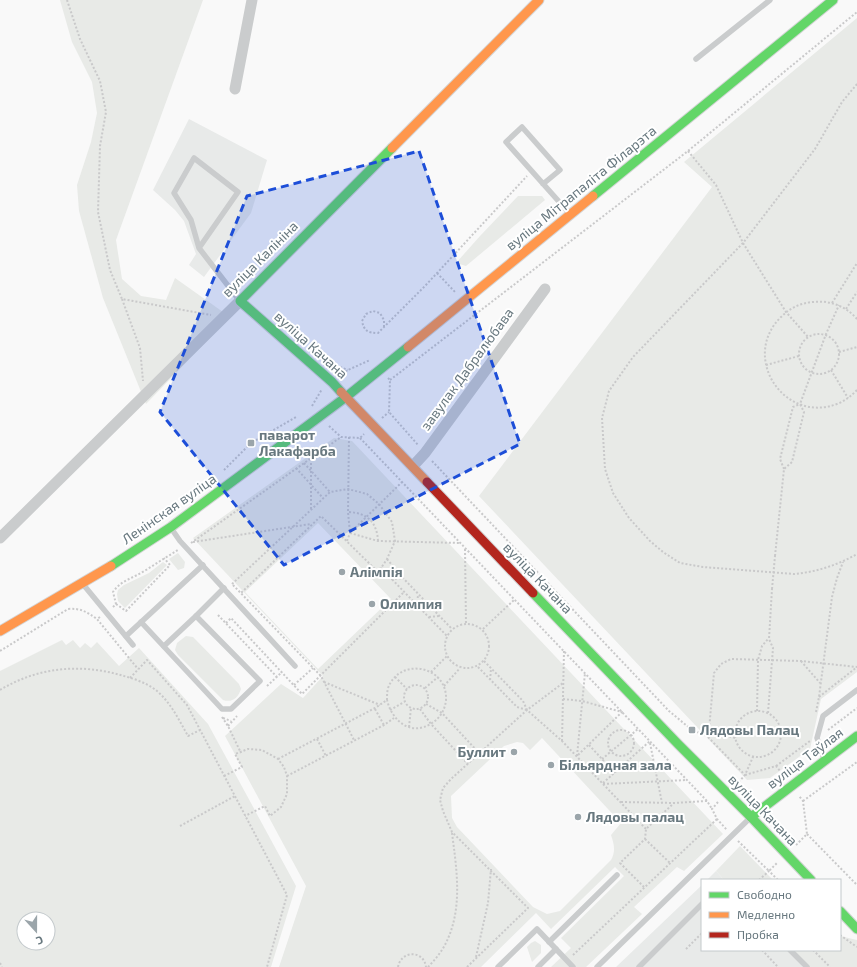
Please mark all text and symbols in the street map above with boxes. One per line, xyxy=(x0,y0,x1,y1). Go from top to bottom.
street label: вуліца Мітрапаліта Філарэта xyxy=(502,122,659,254)
street label: вуліца Калініна xyxy=(218,217,301,300)
street label: завулак Дабралюбава xyxy=(416,304,517,433)
street label: вуліца Качана xyxy=(271,307,351,382)
place label: паварот Лакафарба xyxy=(259,426,336,459)
marker: паварот Лакафарба xyxy=(246,438,256,448)
street label: Ленінская вуліца xyxy=(118,470,219,548)
street label: вуліца Качана xyxy=(500,539,577,617)
place label: Алімпія xyxy=(350,563,403,580)
marker: Алімпія xyxy=(337,567,347,577)
place label: Олимпия xyxy=(380,595,442,612)
marker: Олимпия xyxy=(367,599,377,609)
place label: Лядовы Палац xyxy=(700,721,800,738)
street label: вуліца Таўлая xyxy=(763,723,846,792)
marker: Лядовы Палац xyxy=(687,725,697,735)
place label: Буллит xyxy=(458,743,506,760)
marker: Буллит xyxy=(509,747,519,757)
place label: Більярдная зала xyxy=(559,756,672,773)
marker: Більярдная зала xyxy=(546,760,556,770)
street label: вуліца Качана xyxy=(725,771,802,849)
place label: Лядовы палац xyxy=(586,808,684,825)
marker: Лядовы палац xyxy=(573,812,583,822)
legend xyxy=(701,879,841,951)
text: Свободно xyxy=(737,887,792,901)
text: Медленно xyxy=(737,907,795,921)
north arrow xyxy=(16,911,56,951)
text: Пробка xyxy=(737,927,779,941)
text: С xyxy=(34,934,45,948)

